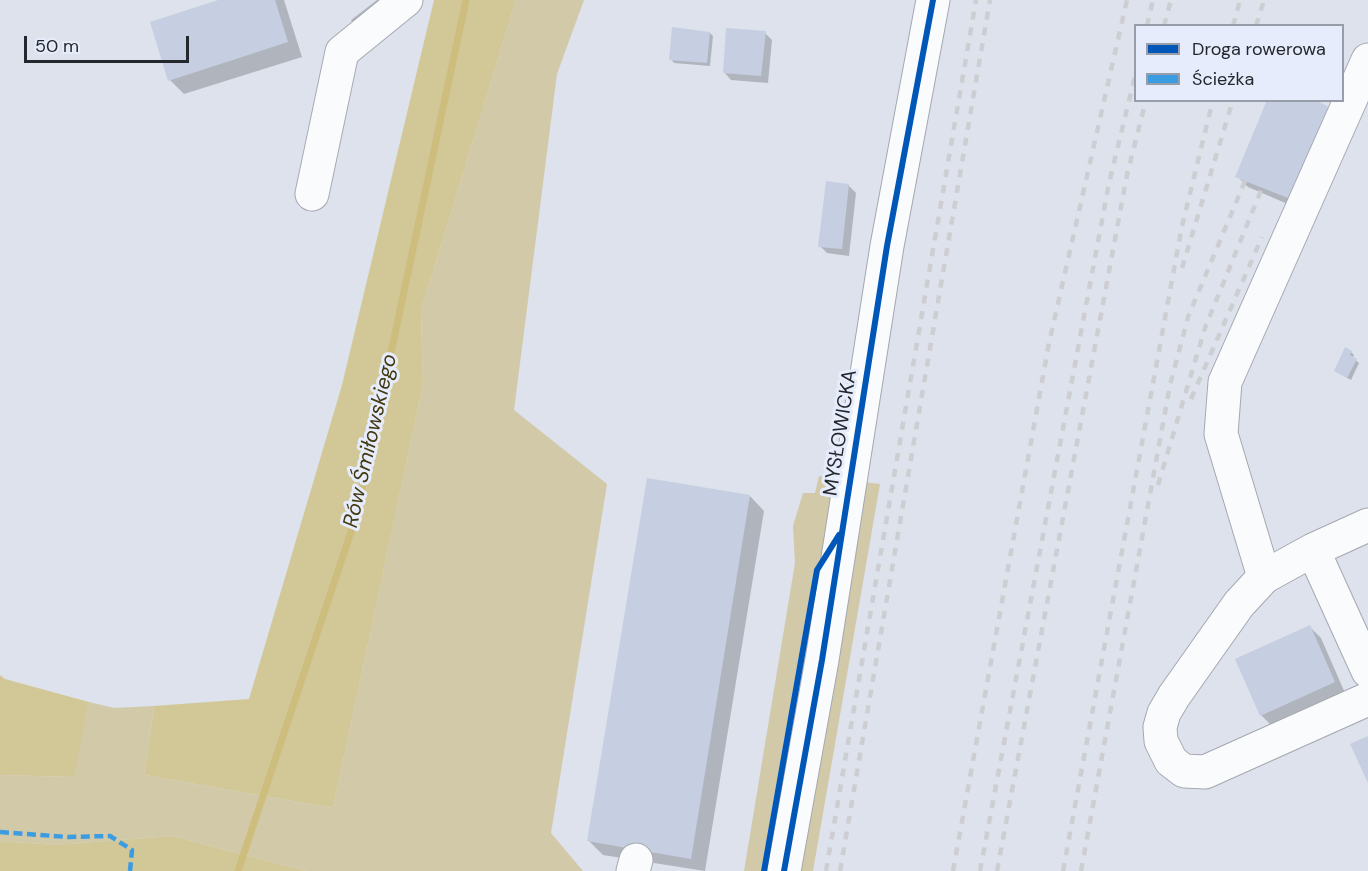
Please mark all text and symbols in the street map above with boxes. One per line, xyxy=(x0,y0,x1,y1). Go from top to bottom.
scale bar xyxy=(27,24,192,62)
legend xyxy=(1134,24,1344,102)
text: 50 m xyxy=(35,34,79,58)
text: Droga rowerowa xyxy=(1192,37,1326,61)
text: Ścieżka xyxy=(1192,67,1254,91)
water label: Rów Śmiłowskiego xyxy=(339,352,403,530)
street label: MYSŁOWICKA xyxy=(819,368,863,498)

